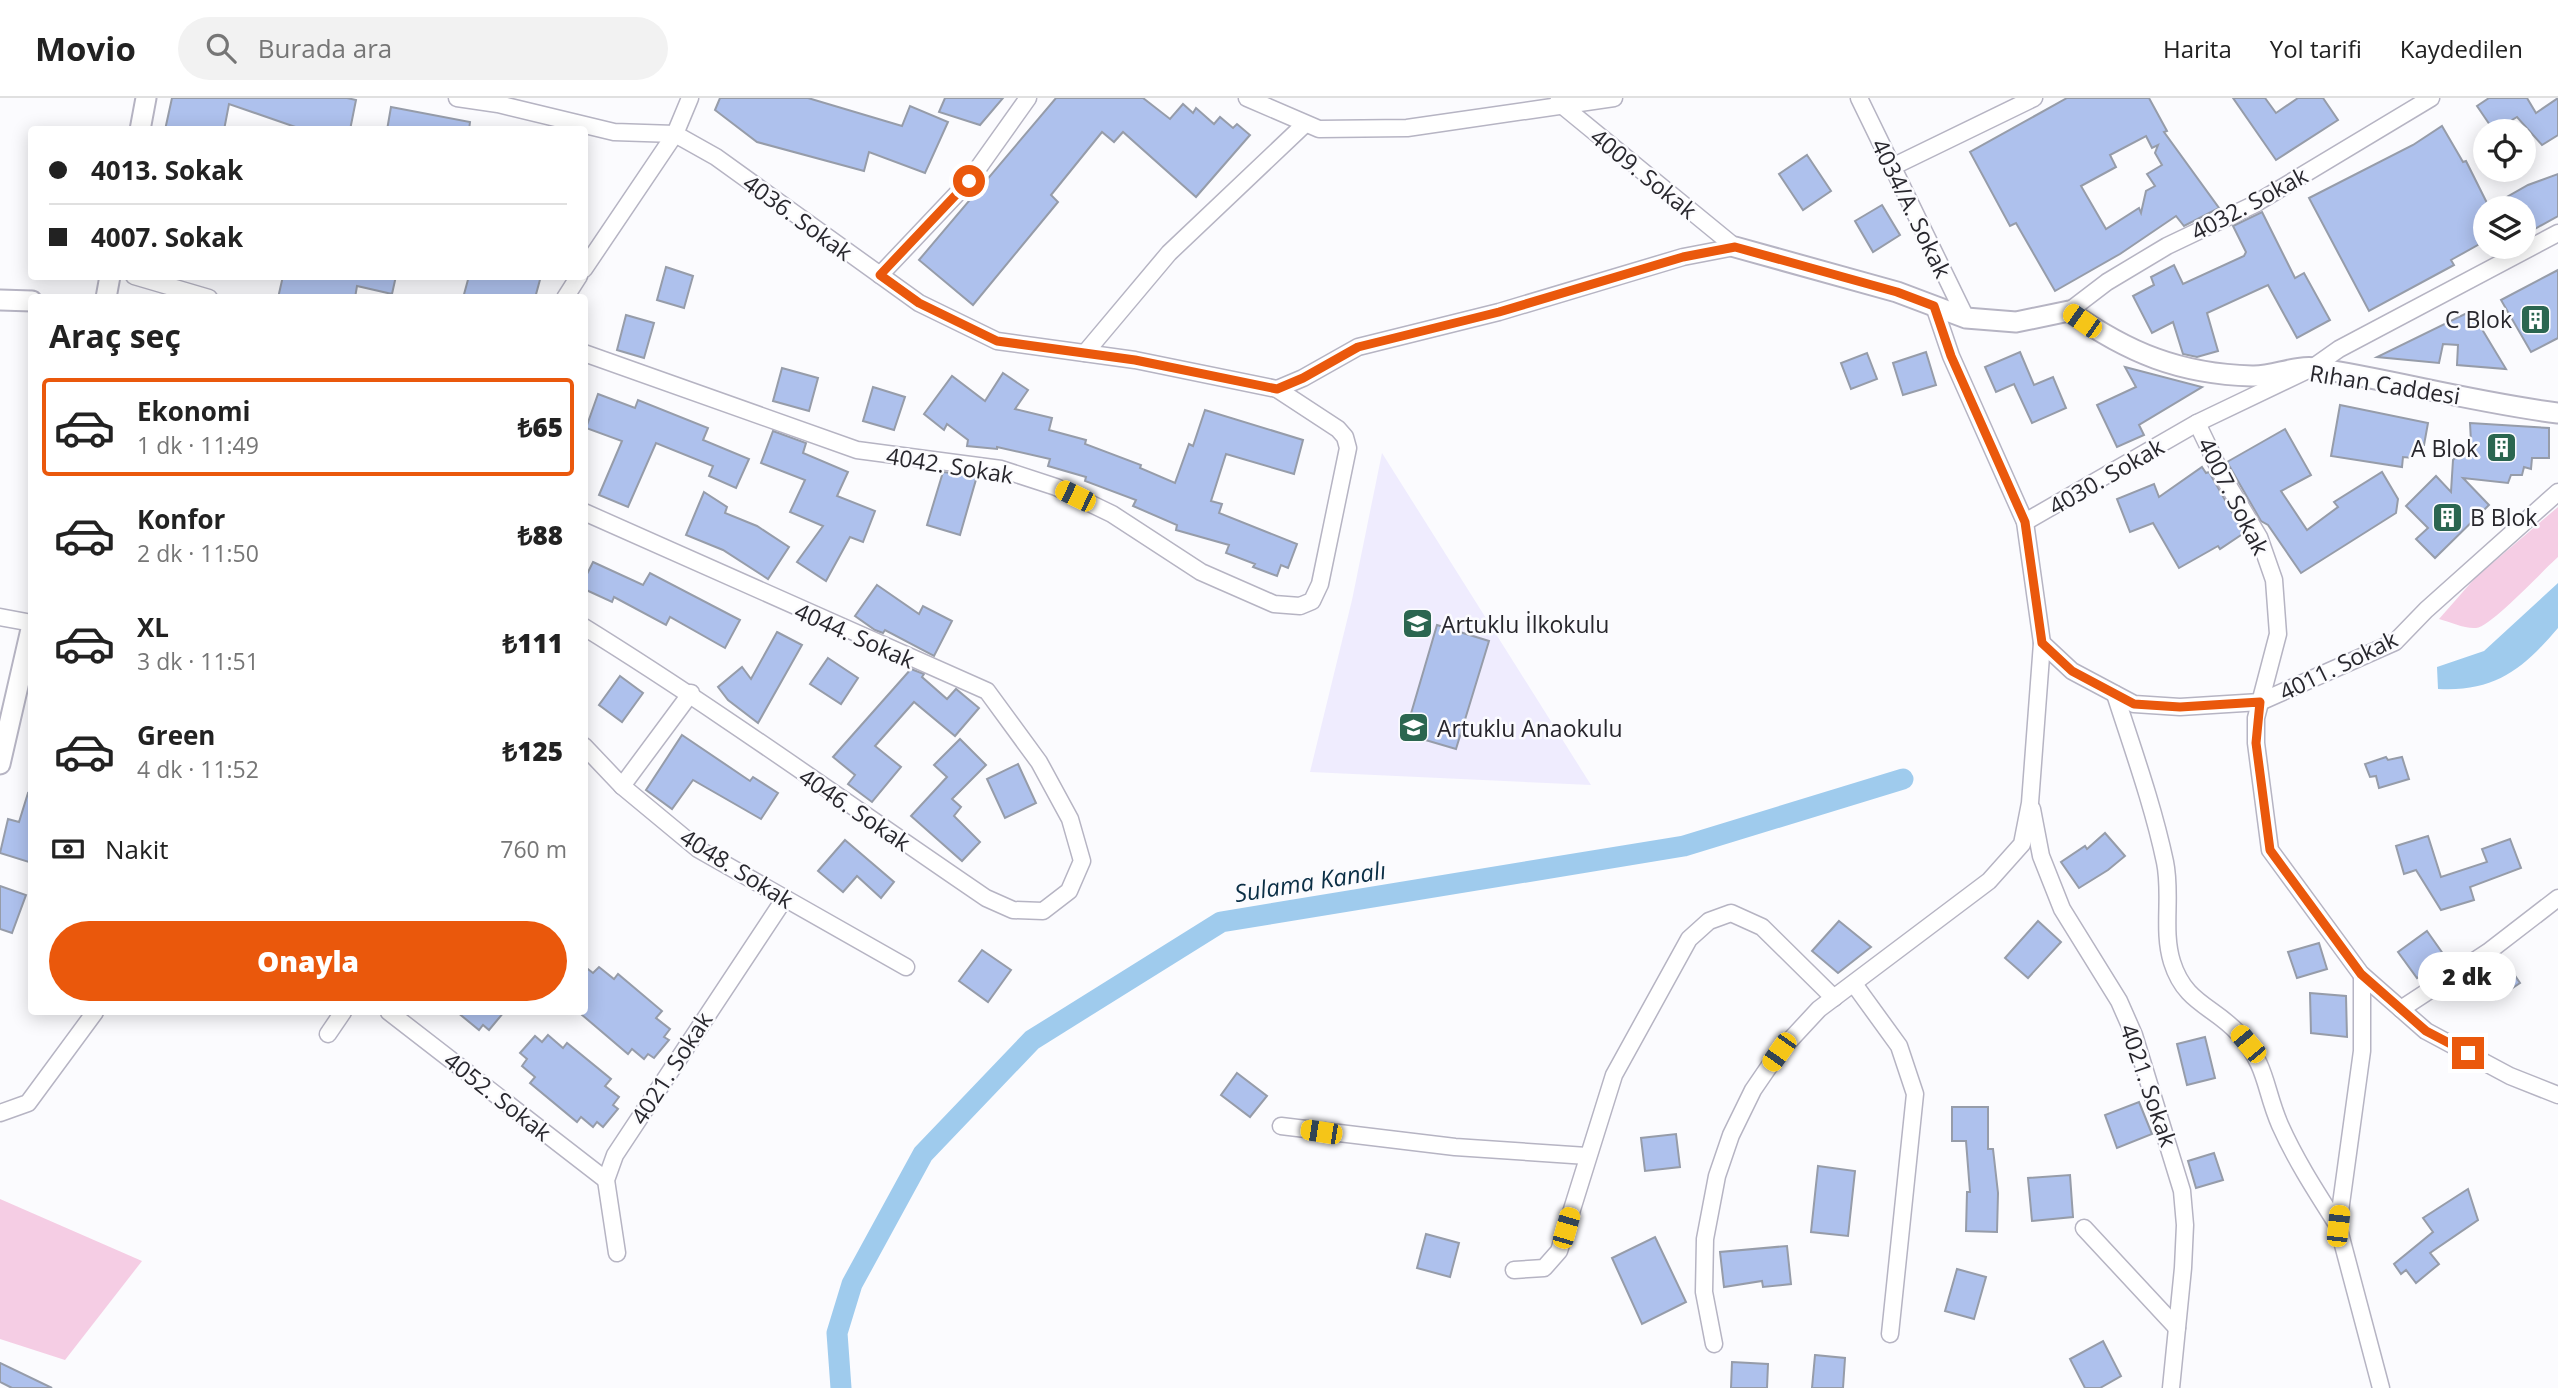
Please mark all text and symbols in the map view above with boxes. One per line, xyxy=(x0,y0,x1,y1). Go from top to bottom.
search box xyxy=(178,17,668,80)
text: Movio xyxy=(35,26,136,71)
icon: search xyxy=(202,29,240,67)
text: Burada ara xyxy=(258,30,392,66)
text: Harita xyxy=(2163,32,2232,65)
text: Yol tarifi xyxy=(2270,32,2362,65)
text: Kaydedilen xyxy=(2400,32,2523,65)
map controls xyxy=(2473,119,2536,259)
button: locate xyxy=(2473,119,2536,182)
street label: 4009. Sokak xyxy=(1584,120,1704,226)
street label: 4034/A. Sokak xyxy=(1865,133,1959,283)
text: 4013. Sokak xyxy=(91,152,243,188)
street label: 4032. Sokak xyxy=(2185,159,2313,247)
route start xyxy=(953,165,985,197)
street label: 4036. Sokak xyxy=(737,166,859,268)
button: layers xyxy=(2473,196,2536,259)
text: 4007. Sokak xyxy=(91,219,243,255)
car xyxy=(2059,300,2106,342)
building icon: C Blok xyxy=(2518,302,2552,336)
place label: C Blok xyxy=(2445,303,2512,335)
text: Araç seç xyxy=(49,314,181,357)
street label: Rıhan Caddesi xyxy=(2307,356,2463,412)
text: Ekonomi xyxy=(137,393,250,429)
icon: car xyxy=(53,396,116,459)
text: ₺65 xyxy=(518,409,563,445)
text: 1 dk · 11:49 xyxy=(137,429,259,461)
street label: 4030. Sokak xyxy=(2043,430,2169,522)
building icon: A Blok xyxy=(2484,431,2518,465)
street label: 4007. Sokak xyxy=(2191,432,2277,560)
place label: A Blok xyxy=(2411,432,2478,464)
street label: 4042. Sokak xyxy=(884,439,1016,491)
car xyxy=(1052,477,1099,515)
building icon: B Blok xyxy=(2430,500,2464,534)
text: Konfor xyxy=(137,501,225,537)
place label: B Blok xyxy=(2470,501,2537,533)
icon: car xyxy=(53,504,116,567)
text: ₺88 xyxy=(518,517,563,553)
text: 2 dk · 11:50 xyxy=(137,537,259,569)
street label: 4044. Sokak xyxy=(790,594,920,676)
school or university icon: Artuklu İlkokulu xyxy=(1401,607,1435,641)
place label: Artuklu İlkokulu xyxy=(1441,608,1609,640)
text: XL xyxy=(137,609,169,645)
icon: car xyxy=(53,612,116,675)
street label: 4011. Sokak xyxy=(2273,623,2403,707)
text: ₺111 xyxy=(502,625,563,661)
text: 3 dk · 11:51 xyxy=(137,645,259,677)
school or university icon: Artuklu Anaokulu xyxy=(1397,711,1431,745)
place label: Artuklu Anaokulu xyxy=(1437,712,1623,744)
text: Green xyxy=(137,717,215,753)
icon: car xyxy=(53,720,116,783)
text: ₺125 xyxy=(502,733,563,769)
text: 4 dk · 11:52 xyxy=(137,753,259,785)
street label: 4046. Sokak xyxy=(793,760,917,858)
street label: 4048. Sokak xyxy=(674,821,800,915)
icon: cash xyxy=(49,830,87,868)
text: Nakit xyxy=(105,831,169,867)
text: 760 m xyxy=(500,833,567,865)
water label: Sulama Kanalı xyxy=(1232,853,1388,909)
button: Onayla xyxy=(49,921,567,1001)
callout: 2 dk xyxy=(2419,951,2517,1000)
text: 2 dk xyxy=(2442,960,2492,992)
street label: 4021. Sokak xyxy=(623,1006,719,1130)
street label: 4021. Sokak xyxy=(2113,1019,2185,1151)
car xyxy=(2227,1021,2270,1067)
car xyxy=(1759,1029,1800,1075)
route end xyxy=(2452,1037,2484,1069)
street label: 4052. Sokak xyxy=(438,1044,558,1148)
car xyxy=(1299,1118,1344,1146)
car xyxy=(2326,1204,2351,1248)
car xyxy=(1551,1205,1582,1251)

